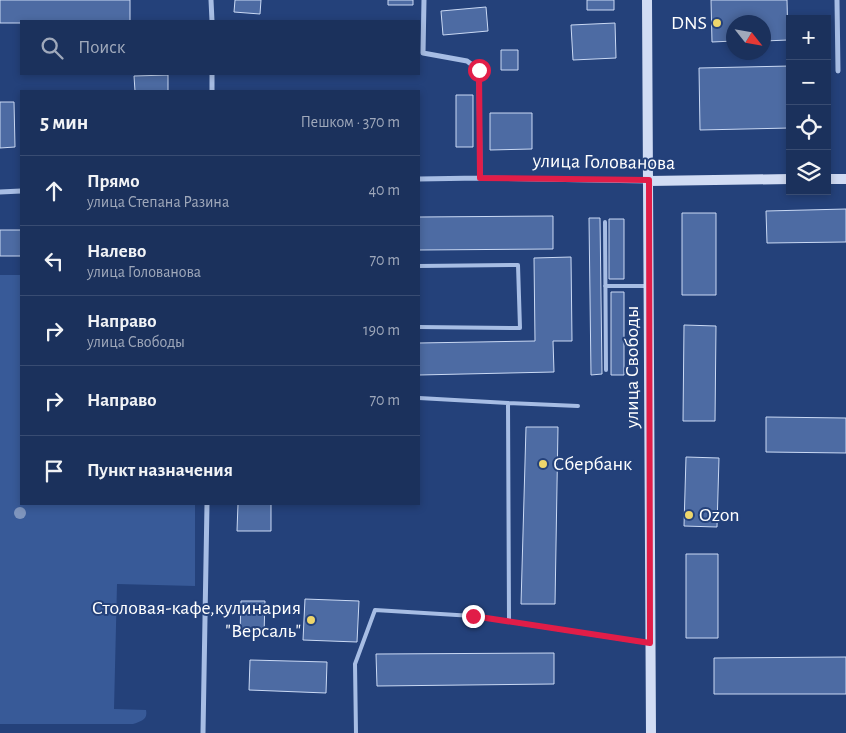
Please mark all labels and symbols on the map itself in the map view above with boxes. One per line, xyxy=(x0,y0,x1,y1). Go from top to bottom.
place label: DNS xyxy=(671,13,707,33)
north arrow xyxy=(726,15,771,60)
marker: DNS xyxy=(711,17,723,29)
route start xyxy=(468,59,491,82)
street label: улица Голованова xyxy=(531,151,676,173)
street label: улица Свободы xyxy=(622,306,642,429)
place label: Сбербанк xyxy=(553,454,632,474)
marker: Сбербанк xyxy=(537,458,549,470)
place label: Ozon xyxy=(699,505,740,525)
marker: Ozon xyxy=(683,509,695,521)
place label: Столовая-кафе,кулинария "Версаль" xyxy=(92,598,301,641)
route end xyxy=(462,605,485,628)
marker: Столовая-кафе,кулинария "Версаль" xyxy=(305,614,317,626)

